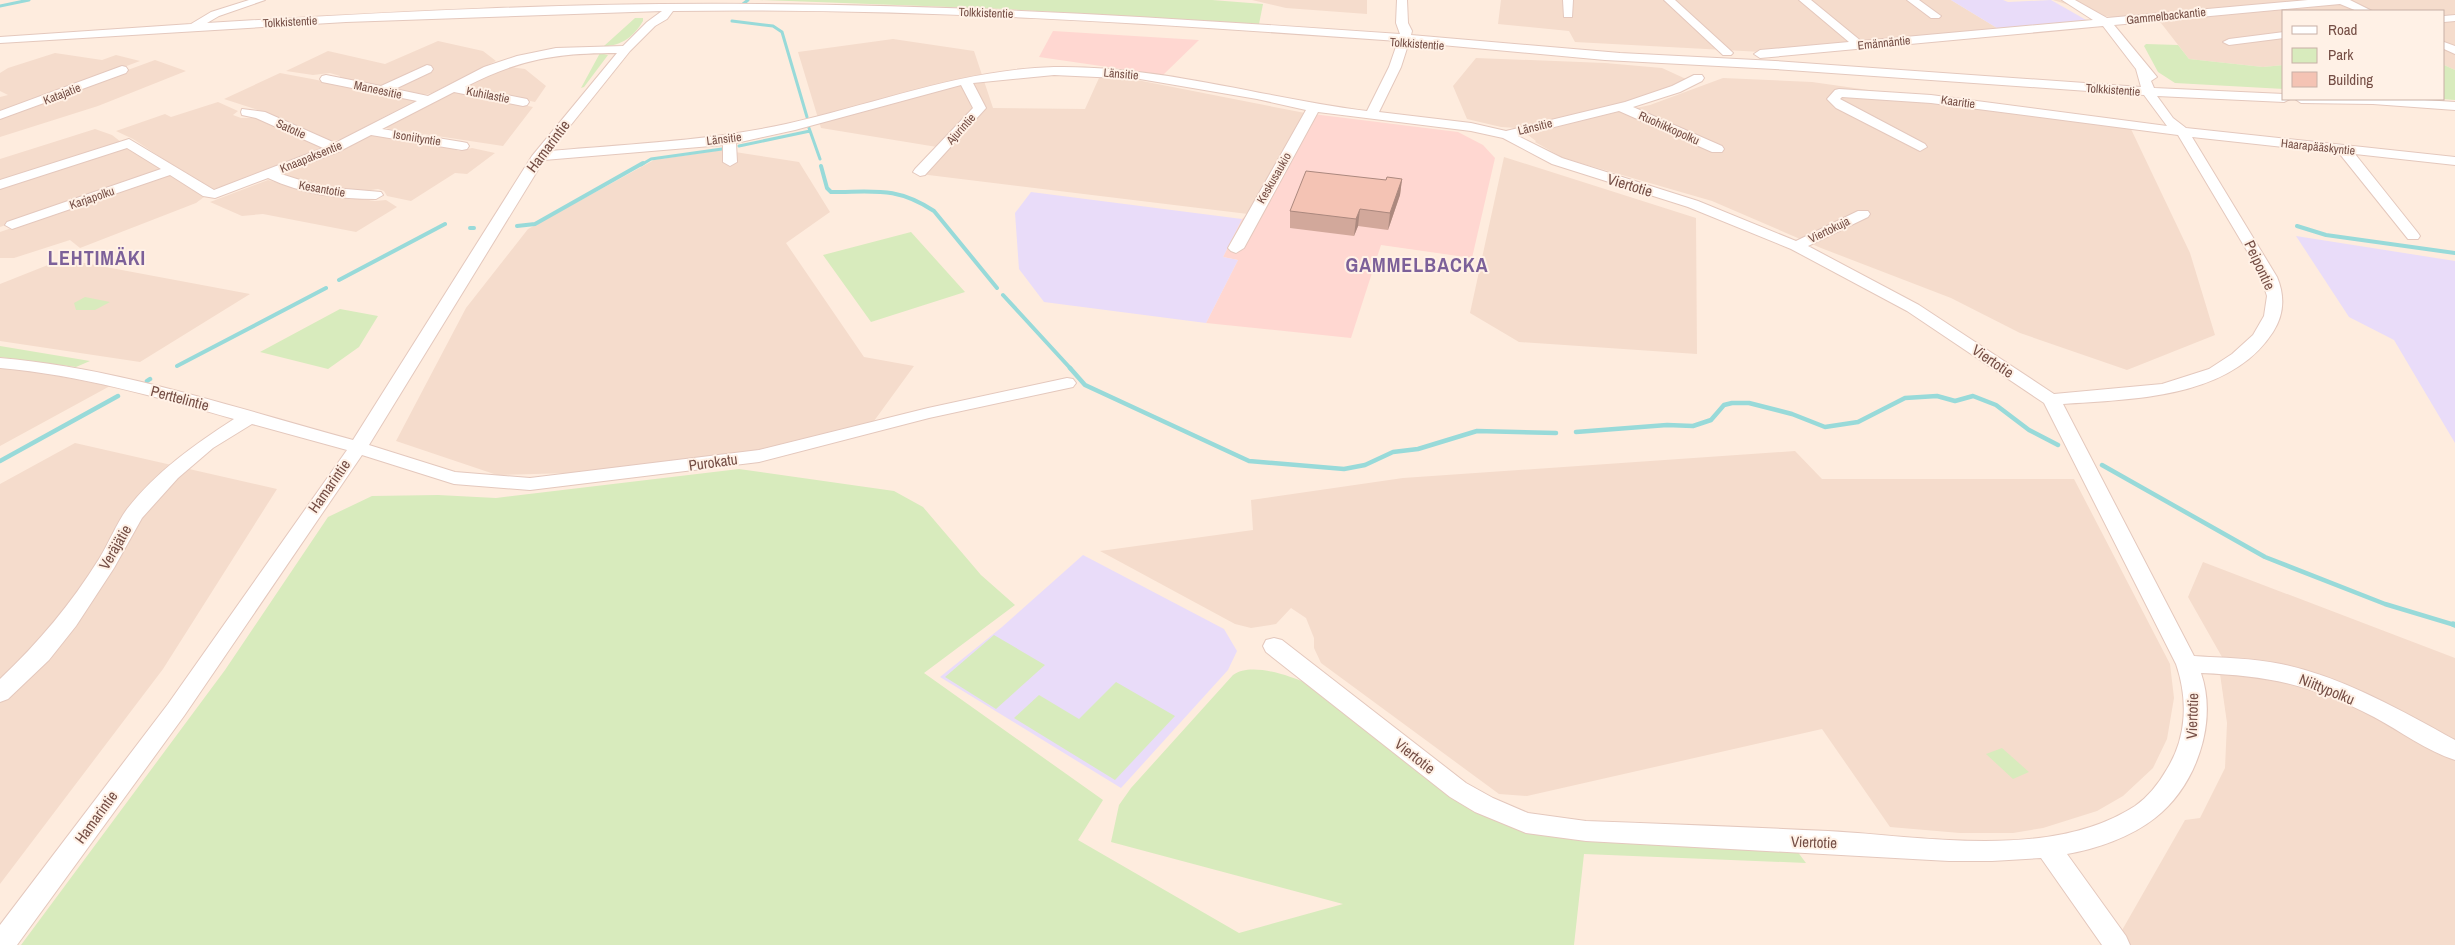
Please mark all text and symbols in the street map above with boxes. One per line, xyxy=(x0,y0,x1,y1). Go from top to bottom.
street label: Tolkkistentie xyxy=(958,4,1014,22)
street label: Gammelbackantie xyxy=(2125,4,2207,28)
legend xyxy=(2282,10,2445,100)
street label: Tolkkistentie xyxy=(262,13,318,31)
text: Road xyxy=(2328,19,2357,40)
street label: Emännäntie xyxy=(1857,32,1911,54)
street label: Tolkkistentie xyxy=(1389,34,1445,54)
text: Park xyxy=(2328,44,2354,65)
street label: Länsitie xyxy=(1103,65,1139,83)
text: Building xyxy=(2328,69,2373,90)
street label: Maneesitie xyxy=(353,77,403,103)
street label: Katajatie xyxy=(41,80,83,108)
street label: Tolkkistentie xyxy=(2085,80,2141,100)
street label: Kuhilastie xyxy=(465,83,511,107)
street label: Kaaritie xyxy=(1940,92,1976,112)
street label: Ruohikkopolku xyxy=(1636,107,1702,149)
street label: Ajurintie xyxy=(942,110,979,149)
street label: Satotie xyxy=(273,115,309,143)
street label: Hamarintie xyxy=(521,115,575,177)
street label: Länsitie xyxy=(1516,115,1554,139)
street label: Isoniityntie xyxy=(392,126,442,150)
street label: Länsitie xyxy=(706,129,742,149)
street label: Haarapääskyntie xyxy=(2280,135,2356,159)
street label: Knaapaksentie xyxy=(278,137,344,177)
street label: Keskusaukio xyxy=(1253,150,1295,206)
street label: Viertotie xyxy=(1605,168,1655,202)
street label: Kesantotie xyxy=(297,177,347,201)
street label: Karjapolku xyxy=(67,183,117,213)
street label: Viertokuja xyxy=(1806,213,1853,247)
street label: Peipontie xyxy=(2239,237,2281,293)
district label: LEHTIMÄKI xyxy=(48,244,146,271)
district label: GAMMELBACKA xyxy=(1345,251,1489,278)
street label: Viertotie xyxy=(1968,339,2018,383)
street label: Perttelintie xyxy=(149,380,212,416)
street label: Purokatu xyxy=(687,448,739,476)
street label: Hamarintie xyxy=(303,455,355,517)
street label: Veräjätie xyxy=(94,521,136,573)
street label: Niittypolku xyxy=(2296,668,2358,710)
street label: Viertotie xyxy=(2181,692,2203,740)
street label: Viertotie xyxy=(1390,733,1440,779)
street label: Hamarintie xyxy=(70,786,122,848)
street label: Viertotie xyxy=(1790,831,1838,853)

